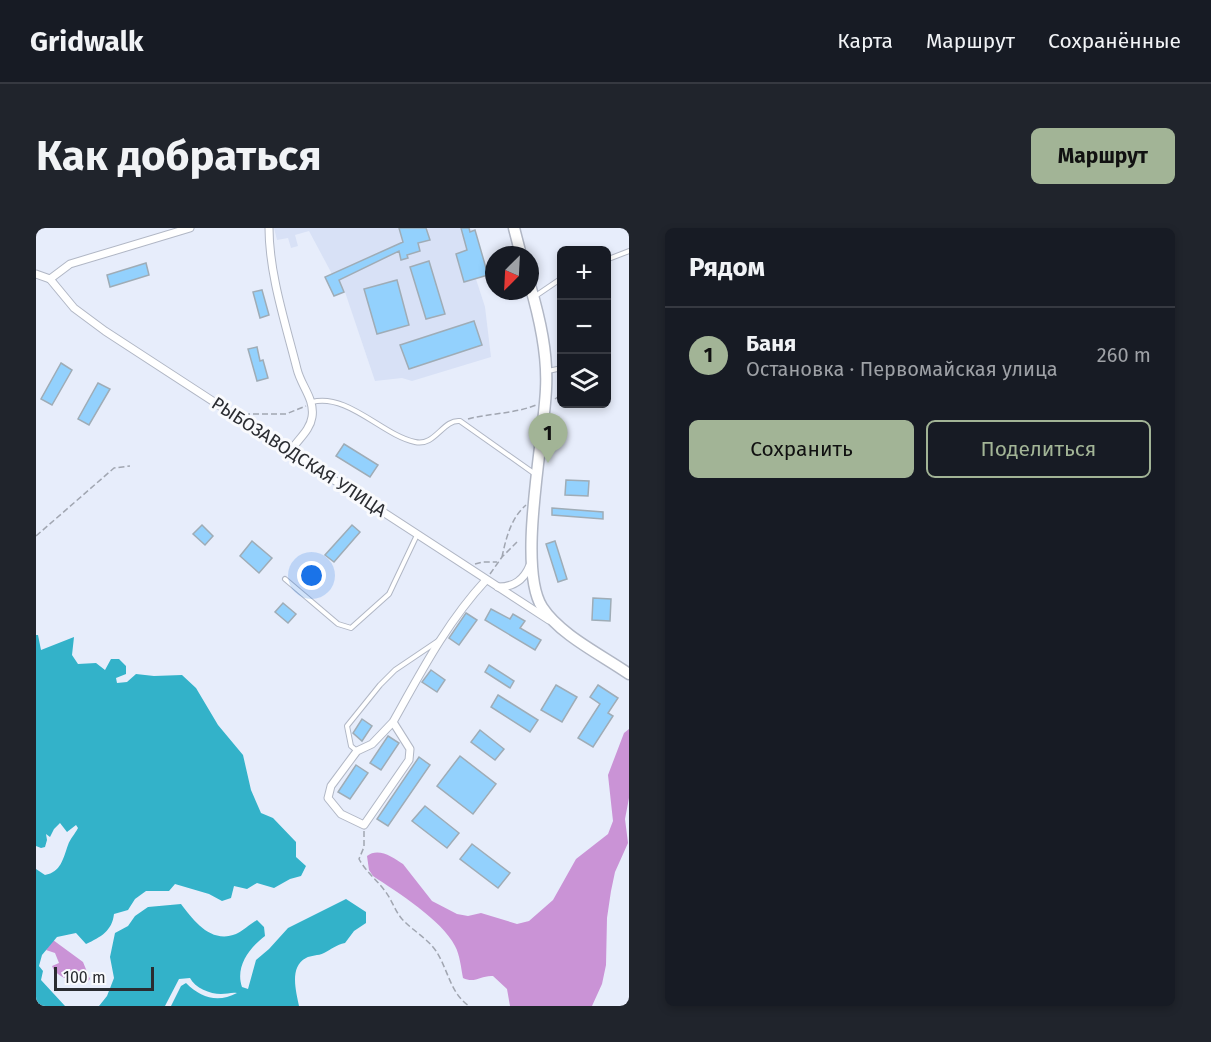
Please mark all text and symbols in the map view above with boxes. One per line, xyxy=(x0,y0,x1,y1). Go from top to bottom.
text: Gridwalk xyxy=(30,25,143,58)
text: Карта xyxy=(837,28,893,54)
text: Маршрут xyxy=(926,28,1015,54)
text: Сохранённые xyxy=(1048,28,1181,54)
button: Маршрут xyxy=(1031,128,1175,184)
text: Как добраться xyxy=(36,131,322,181)
north arrow xyxy=(485,246,539,300)
map controls xyxy=(557,246,611,408)
button: + xyxy=(557,246,611,300)
text: Рядом xyxy=(689,252,765,283)
button: − xyxy=(557,300,611,354)
text: Баня xyxy=(746,330,796,357)
text: 1 xyxy=(704,343,713,367)
text: 260 m xyxy=(1097,343,1151,367)
button: layers xyxy=(557,354,611,408)
text: Остановка · Первомайская улица xyxy=(746,357,1058,381)
street label: РЫБОЗАВОДСКАЯ УЛИЦА xyxy=(207,392,391,522)
pin: 1 xyxy=(528,414,568,463)
button: Сохранить xyxy=(689,420,914,478)
button: Поделиться xyxy=(926,420,1151,478)
your location xyxy=(297,561,326,590)
scale bar xyxy=(54,964,154,992)
text: 100 m xyxy=(63,968,106,987)

